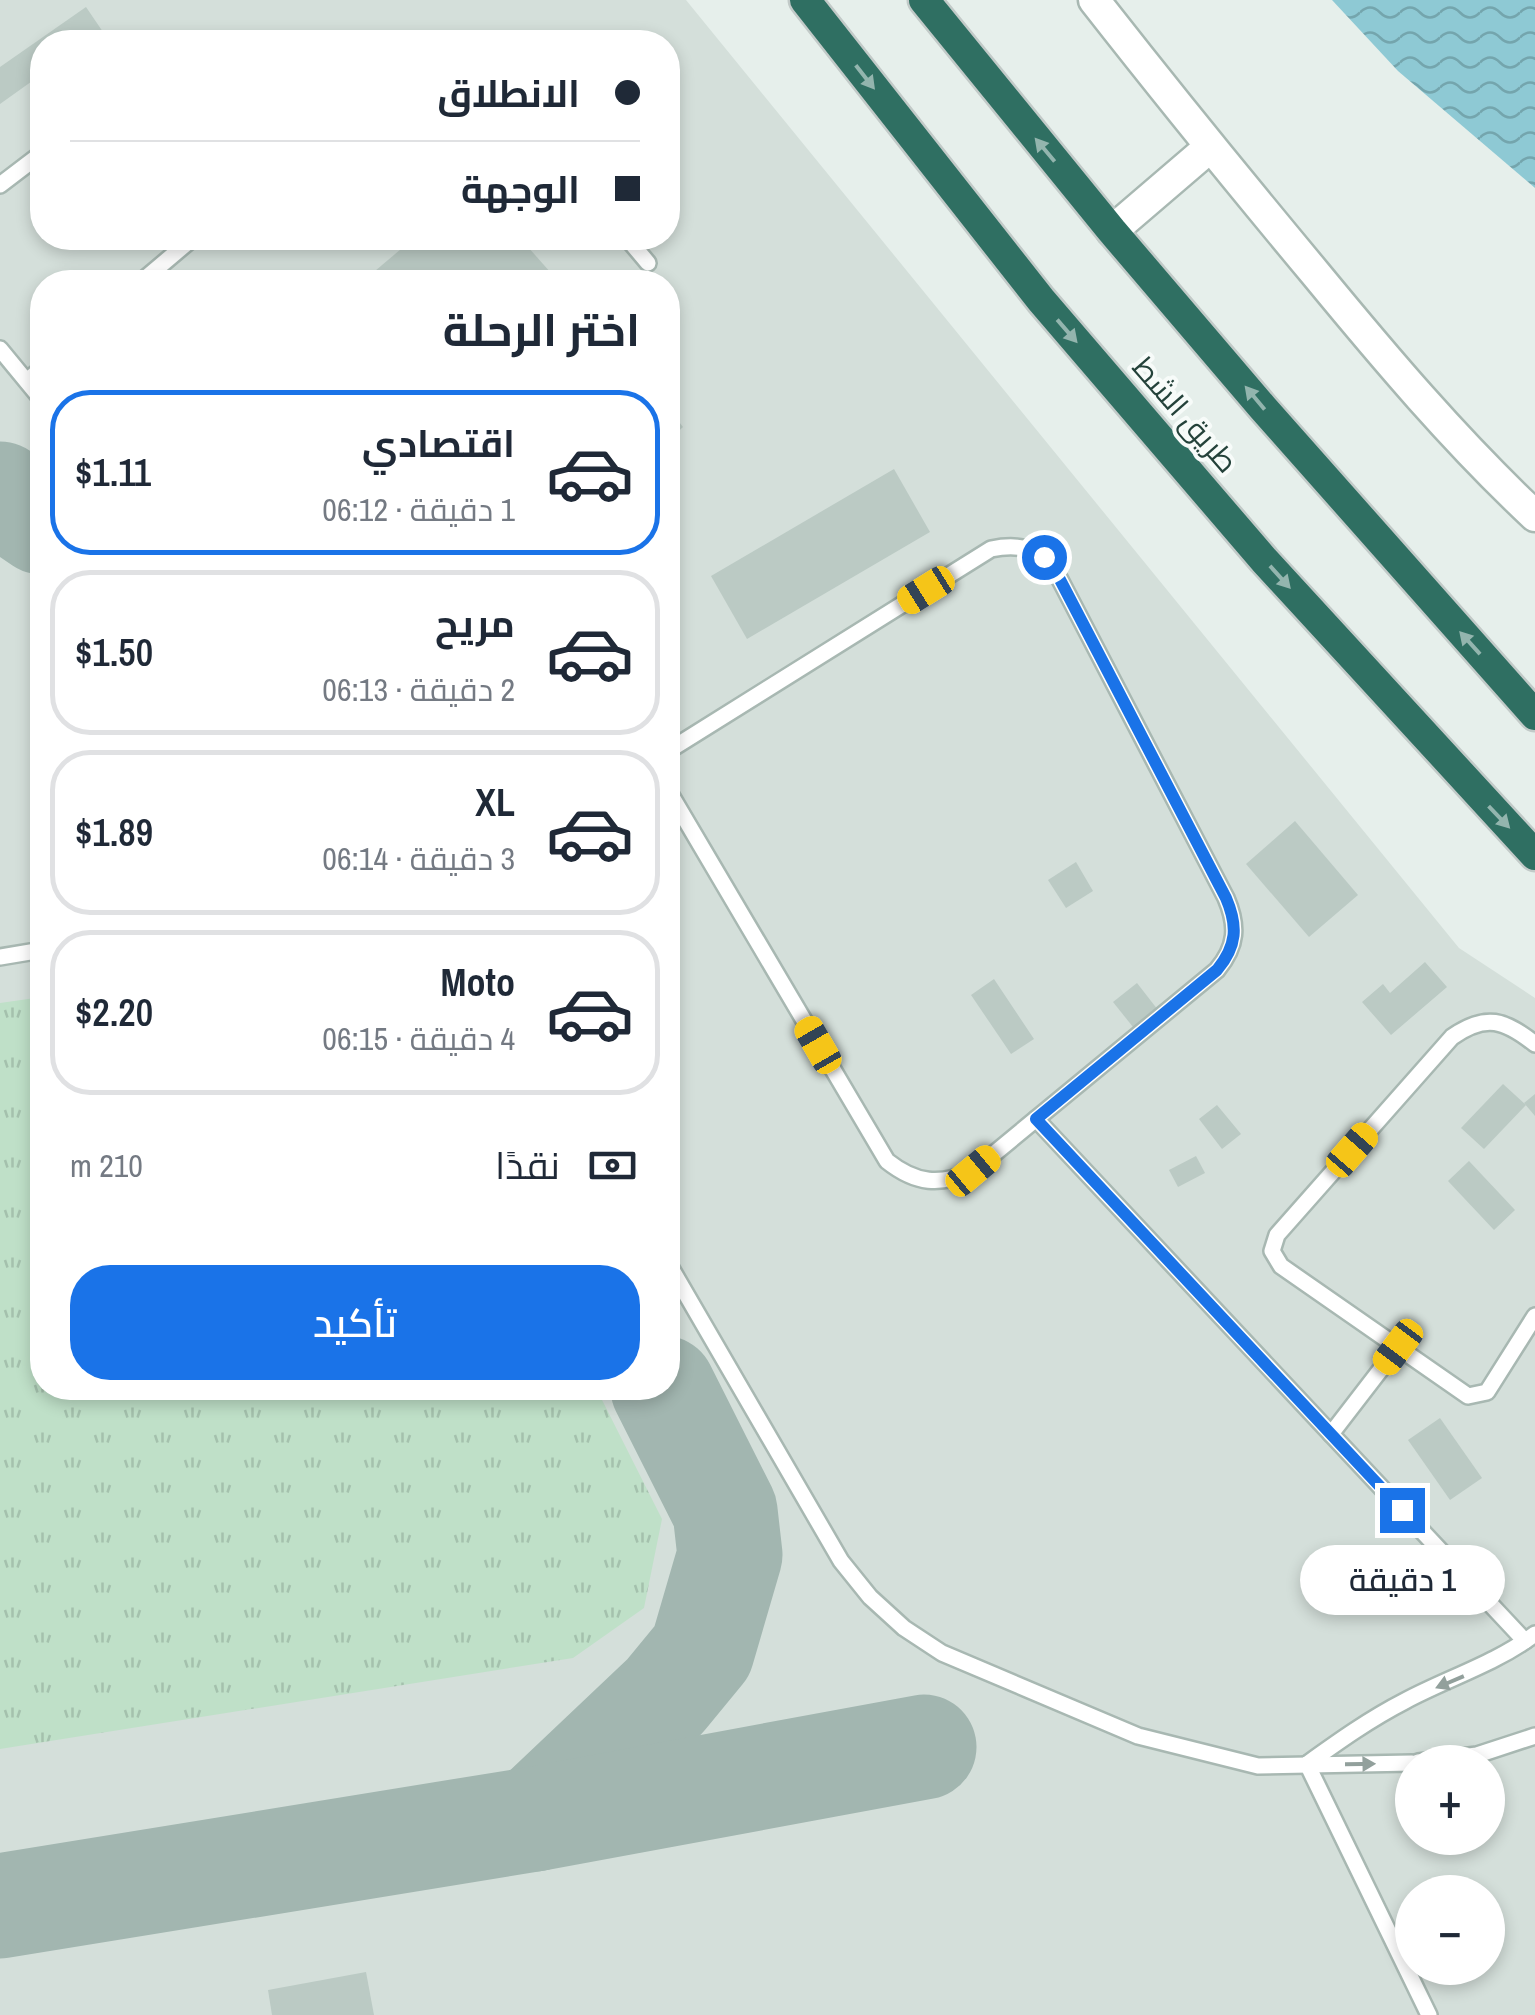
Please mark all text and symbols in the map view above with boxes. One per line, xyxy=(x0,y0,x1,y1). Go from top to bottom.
one-way arrow xyxy=(855,63,876,89)
text: الانطلاق xyxy=(437,68,580,119)
one-way arrow xyxy=(1035,138,1056,163)
text: الوجهة xyxy=(461,164,580,215)
text: اختر الرحلة xyxy=(443,299,640,360)
one-way arrow xyxy=(1056,319,1078,344)
street label: طريق الشط xyxy=(1124,348,1247,481)
one-way arrow xyxy=(1245,386,1266,411)
text: اقتصادي xyxy=(362,418,515,469)
icon: car xyxy=(545,428,635,518)
text: $1.11 xyxy=(75,447,151,498)
text: 1 دقيقة · 06:12 xyxy=(322,488,515,531)
route start xyxy=(1022,535,1067,580)
car xyxy=(893,561,959,619)
one-way arrow xyxy=(1268,564,1290,589)
text: مريح xyxy=(435,598,515,649)
icon: car xyxy=(545,608,635,698)
text: $1.50 xyxy=(75,627,153,678)
one-way arrow xyxy=(1459,631,1481,656)
text: 2 دقيقة · 06:13 xyxy=(322,668,515,711)
text: XL xyxy=(475,777,515,828)
icon: car xyxy=(545,788,635,878)
one-way arrow xyxy=(1487,805,1510,829)
text: $1.89 xyxy=(75,807,153,858)
text: 3 دقيقة · 06:14 xyxy=(322,837,515,880)
text: Moto xyxy=(441,957,515,1008)
icon: car xyxy=(545,968,635,1058)
text: $2.20 xyxy=(75,987,153,1038)
car xyxy=(790,1012,846,1078)
text: 4 دقيقة · 06:15 xyxy=(322,1017,515,1060)
car xyxy=(1321,1118,1383,1182)
icon: cash xyxy=(585,1138,640,1193)
text: نقدًا xyxy=(495,1140,560,1191)
car xyxy=(940,1140,1006,1202)
text: 210 m xyxy=(70,1144,143,1187)
button: تأكيد xyxy=(70,1265,640,1380)
car xyxy=(1368,1314,1428,1380)
route end xyxy=(1380,1488,1425,1533)
callout: 1 دقيقة xyxy=(1300,1545,1504,1615)
text: 1 دقيقة xyxy=(1349,1558,1456,1601)
one-way arrow xyxy=(1435,1674,1465,1690)
map controls xyxy=(1395,1745,1505,1985)
button: + xyxy=(1395,1745,1505,1855)
one-way arrow xyxy=(1344,1756,1376,1772)
button: − xyxy=(1395,1875,1505,1985)

